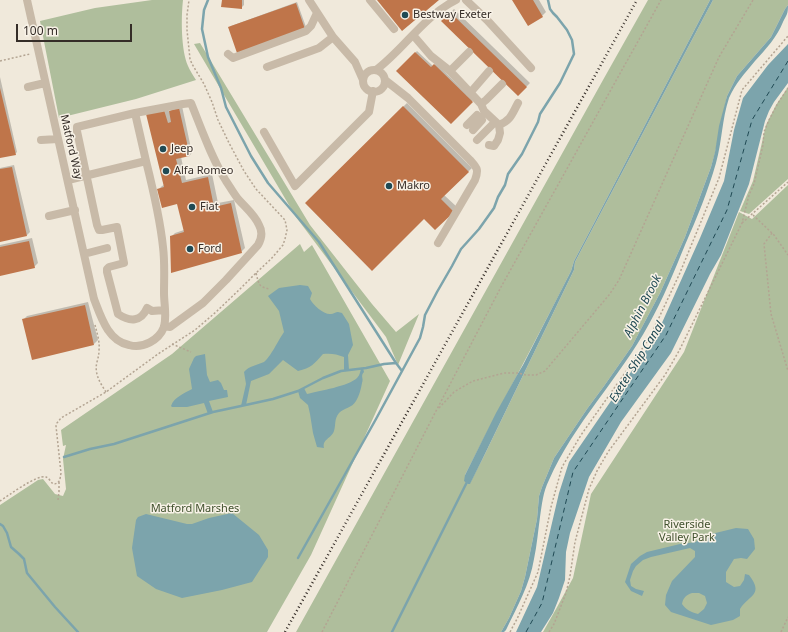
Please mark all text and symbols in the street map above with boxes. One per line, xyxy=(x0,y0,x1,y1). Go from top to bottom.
place label: Bestway Exeter xyxy=(413,8,492,22)
marker: Bestway Exeter xyxy=(400,10,410,20)
scale bar xyxy=(18,16,134,42)
text: 100 m xyxy=(23,22,58,39)
street label: Matford Way xyxy=(57,113,85,181)
place label: Jeep xyxy=(171,142,193,156)
marker: Jeep xyxy=(158,144,168,154)
place label: Alfa Romeo xyxy=(174,164,233,178)
marker: Alfa Romeo xyxy=(161,166,171,176)
place label: Makro xyxy=(397,179,430,193)
marker: Makro xyxy=(384,181,394,191)
place label: Fiat xyxy=(200,200,219,214)
marker: Fiat xyxy=(187,202,197,212)
place label: Ford xyxy=(198,242,221,256)
marker: Ford xyxy=(185,244,195,254)
water label: Alphin Brook xyxy=(621,272,665,340)
water label: Exeter Ship Canal xyxy=(606,319,668,405)
park label: Matford Marshes xyxy=(151,502,239,516)
park label: Riverside Valley Park xyxy=(659,518,715,544)

